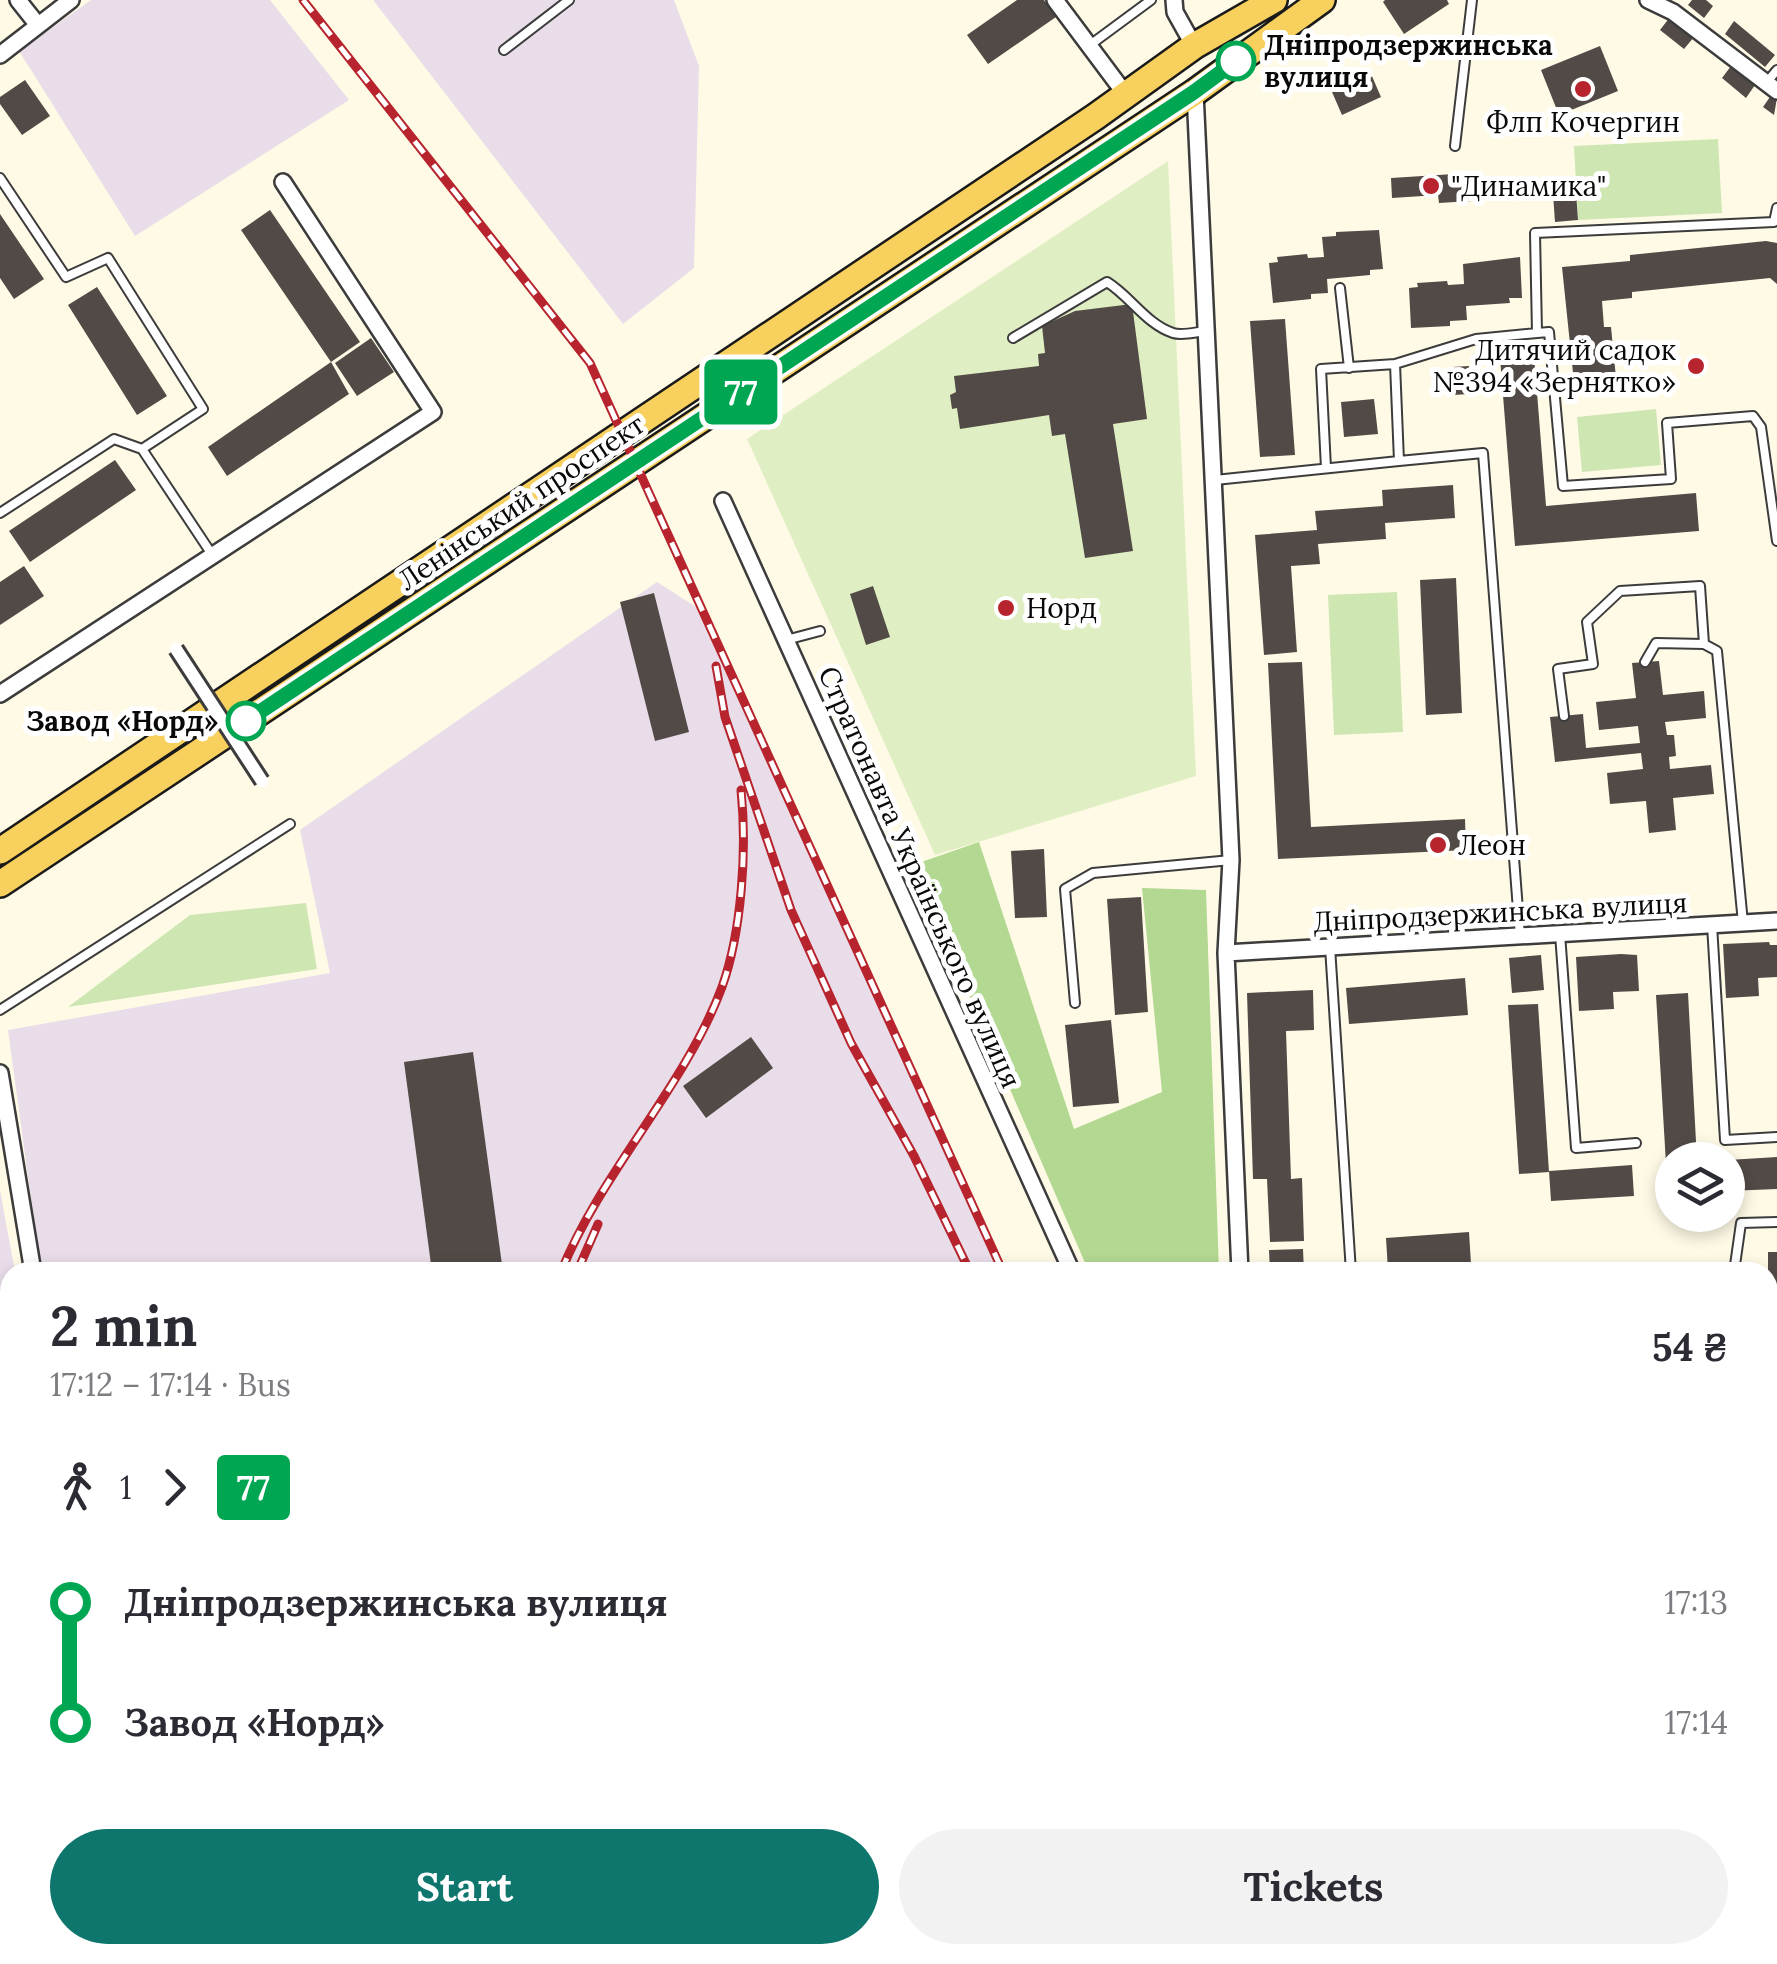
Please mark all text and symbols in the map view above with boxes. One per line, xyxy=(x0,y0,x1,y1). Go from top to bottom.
place label: Дніпродзержинська вулиця xyxy=(1264,27,1553,95)
marker: Дніпродзержинська вулиця xyxy=(1217,42,1255,80)
marker: Флп Кочергин xyxy=(1572,78,1594,100)
place label: Флп Кочергин xyxy=(1486,104,1680,140)
place label: "Динамика" xyxy=(1451,168,1607,204)
marker: "Динамика" xyxy=(1420,175,1442,197)
place label: Дитячий садок №394 «Зернятко» xyxy=(1433,332,1676,400)
marker: Дитячий садок №394 «Зернятко» xyxy=(1685,355,1707,377)
line badge: 77 xyxy=(696,360,786,424)
text: 77 xyxy=(724,370,758,415)
street label: Ленінський проспект xyxy=(391,406,651,598)
place label: Норд xyxy=(1026,590,1097,626)
marker: Норд xyxy=(995,597,1017,619)
street label: Стратонавта Українського вулиця xyxy=(810,661,1030,1093)
marker: Завод «Норд» xyxy=(227,702,265,740)
place label: Завод «Норд» xyxy=(26,703,218,739)
place label: Леон xyxy=(1458,827,1526,863)
marker: Леон xyxy=(1427,834,1449,856)
street label: Дніпродзержинська вулиця xyxy=(1312,884,1688,940)
map controls xyxy=(1655,1142,1745,1232)
button: layers xyxy=(1655,1142,1745,1232)
text: 2 min xyxy=(50,1291,197,1361)
text: 54 ₴ xyxy=(1652,1323,1728,1371)
text: 17:12 – 17:14 · Bus xyxy=(50,1364,291,1405)
icon: walk xyxy=(50,1460,105,1515)
icon: forward xyxy=(147,1460,202,1515)
text: 77 xyxy=(237,1465,270,1510)
text: 1 xyxy=(120,1467,132,1508)
text: Дніпродзержинська вулиця xyxy=(124,1578,668,1626)
text: 17:13 xyxy=(1664,1582,1728,1623)
text: Завод «Норд» xyxy=(124,1698,384,1746)
text: 17:14 xyxy=(1665,1702,1728,1743)
button: Start xyxy=(50,1829,879,1944)
button: Tickets xyxy=(899,1829,1728,1944)

